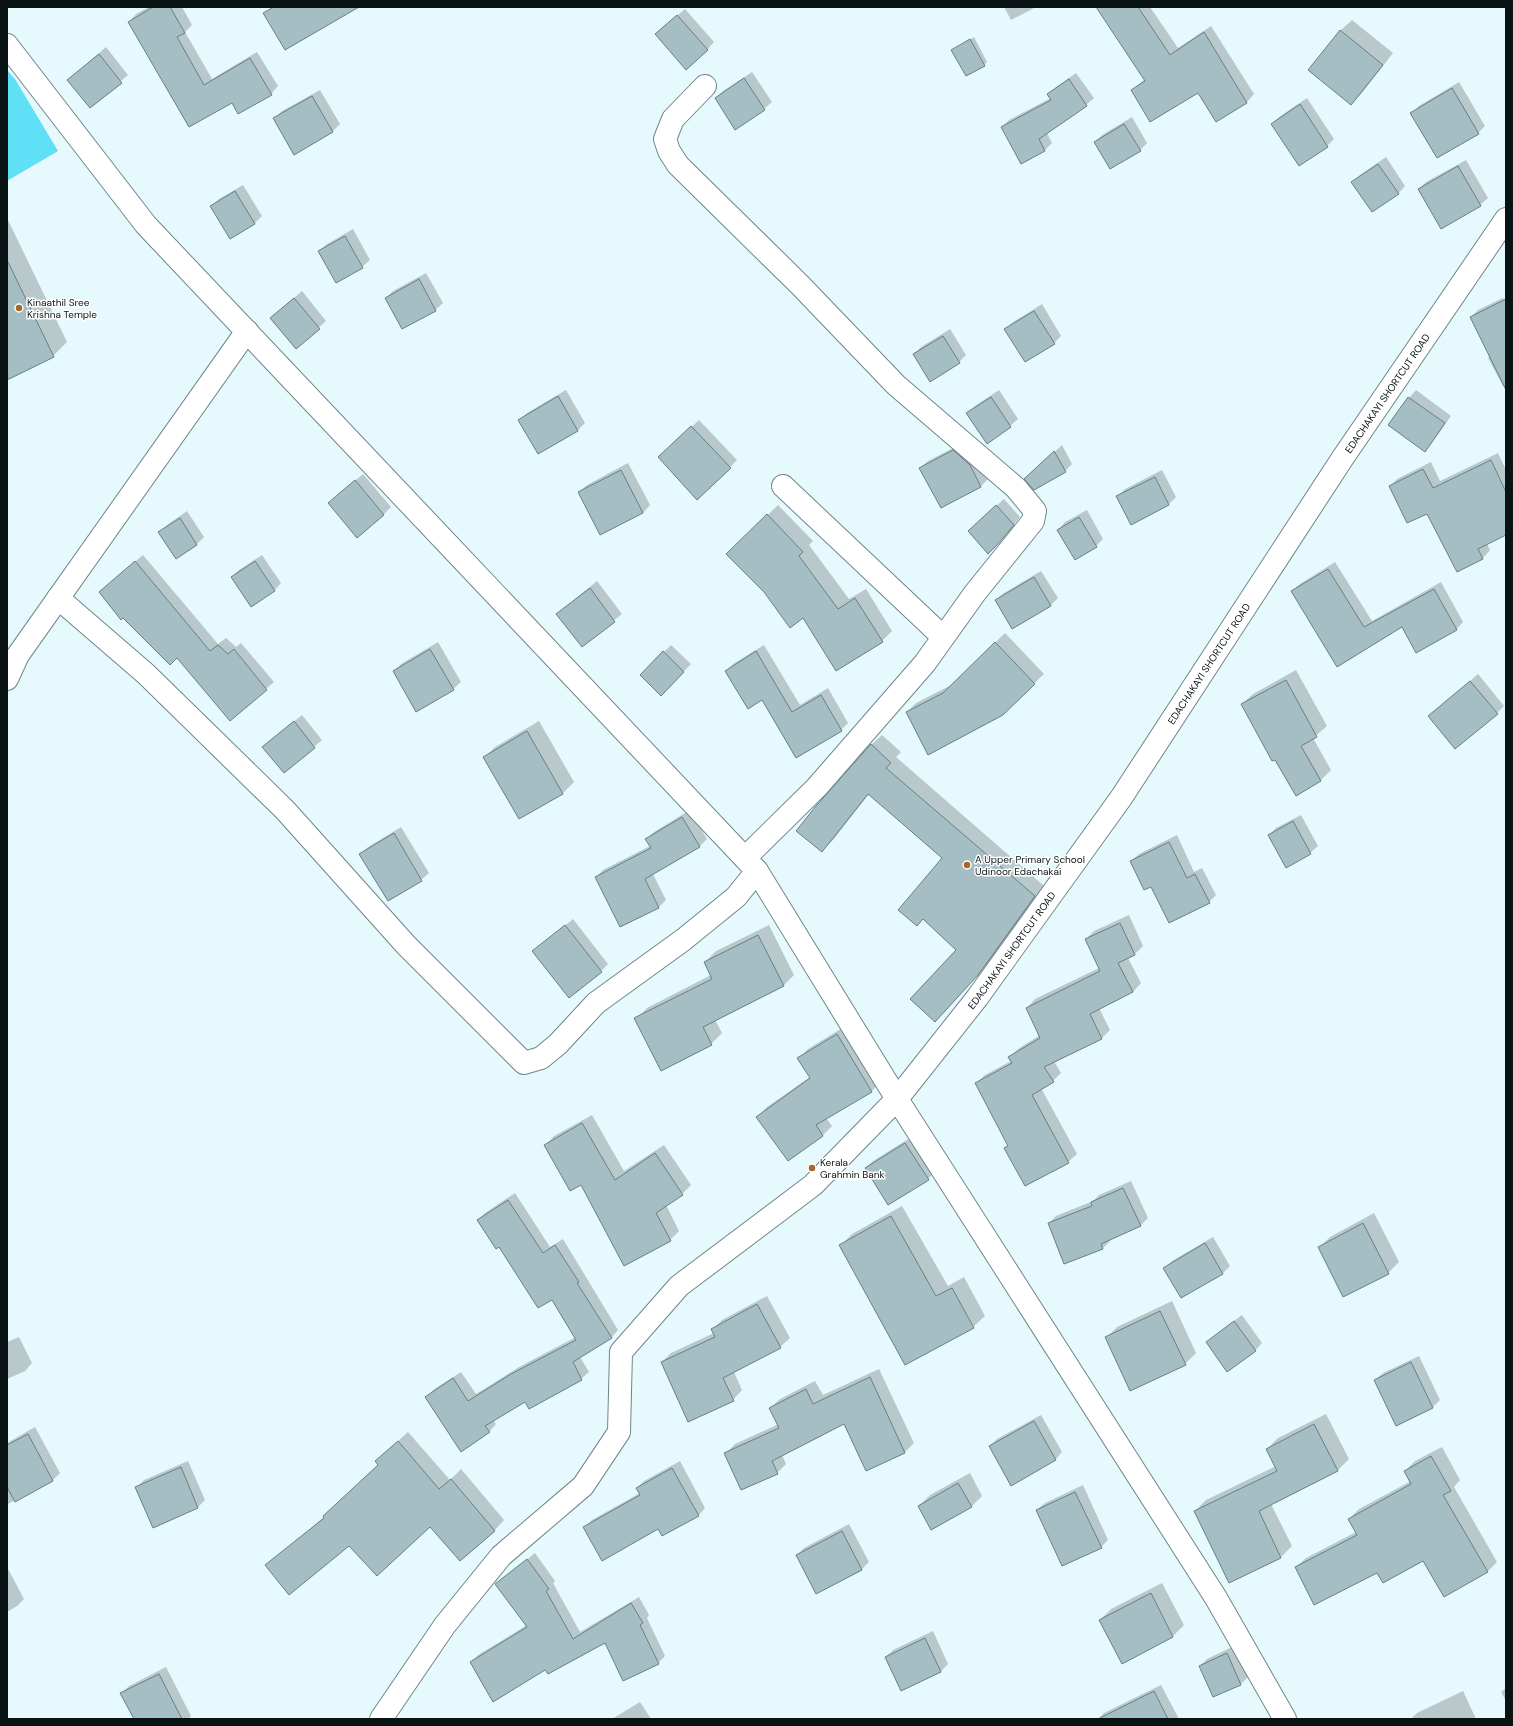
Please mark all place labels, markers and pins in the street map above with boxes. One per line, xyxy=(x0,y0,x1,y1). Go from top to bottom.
place label: Kinaathil Sree Krishna Temple xyxy=(27,296,97,321)
marker: Kinaathil Sree Krishna Temple xyxy=(14,303,24,313)
place label: A Upper Primary School Udinoor Edachakai xyxy=(975,853,1085,878)
marker: A Upper Primary School Udinoor Edachakai xyxy=(962,860,972,870)
place label: Kerala Grahmin Bank xyxy=(820,1156,884,1181)
marker: Kerala Grahmin Bank xyxy=(807,1163,817,1173)

